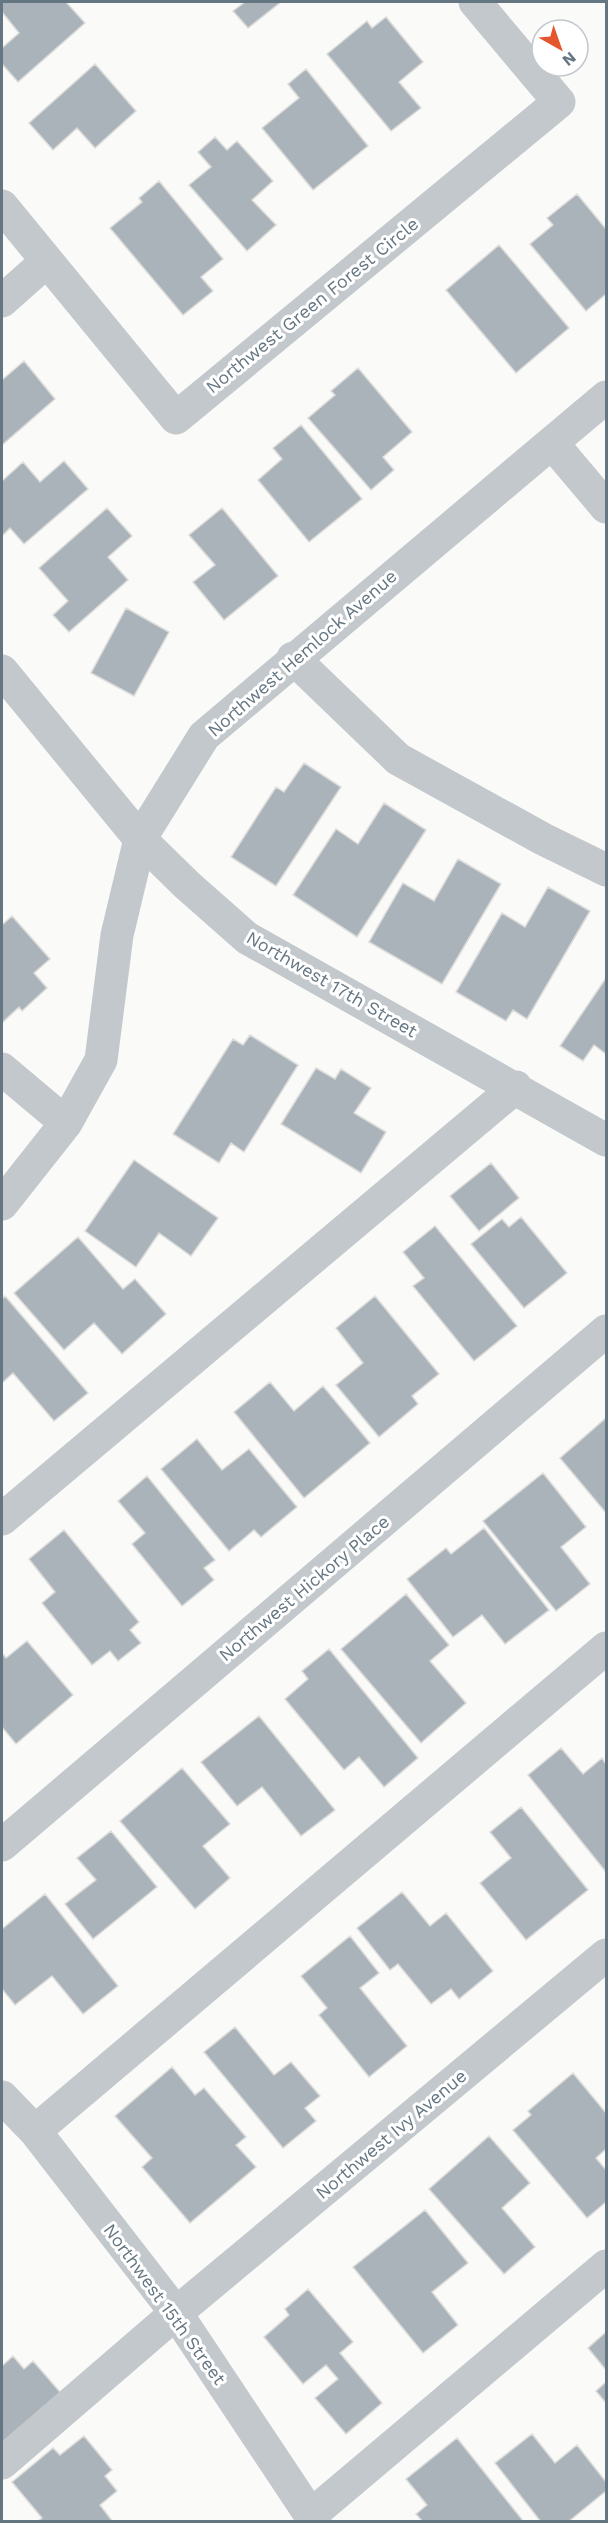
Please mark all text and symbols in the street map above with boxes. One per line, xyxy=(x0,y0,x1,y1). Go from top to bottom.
north arrow xyxy=(530,18,590,78)
text: N xyxy=(559,48,580,70)
street label: Northwest Green Forest Circle xyxy=(202,213,422,397)
street label: Northwest Hemlock Avenue xyxy=(203,565,401,741)
street label: Northwest 17th Street xyxy=(243,927,421,1042)
street label: Northwest Hickory Place xyxy=(215,1511,393,1665)
street label: Northwest Ivy Avenue xyxy=(311,2065,471,2203)
street label: Northwest 15th Street xyxy=(100,2219,231,2389)

